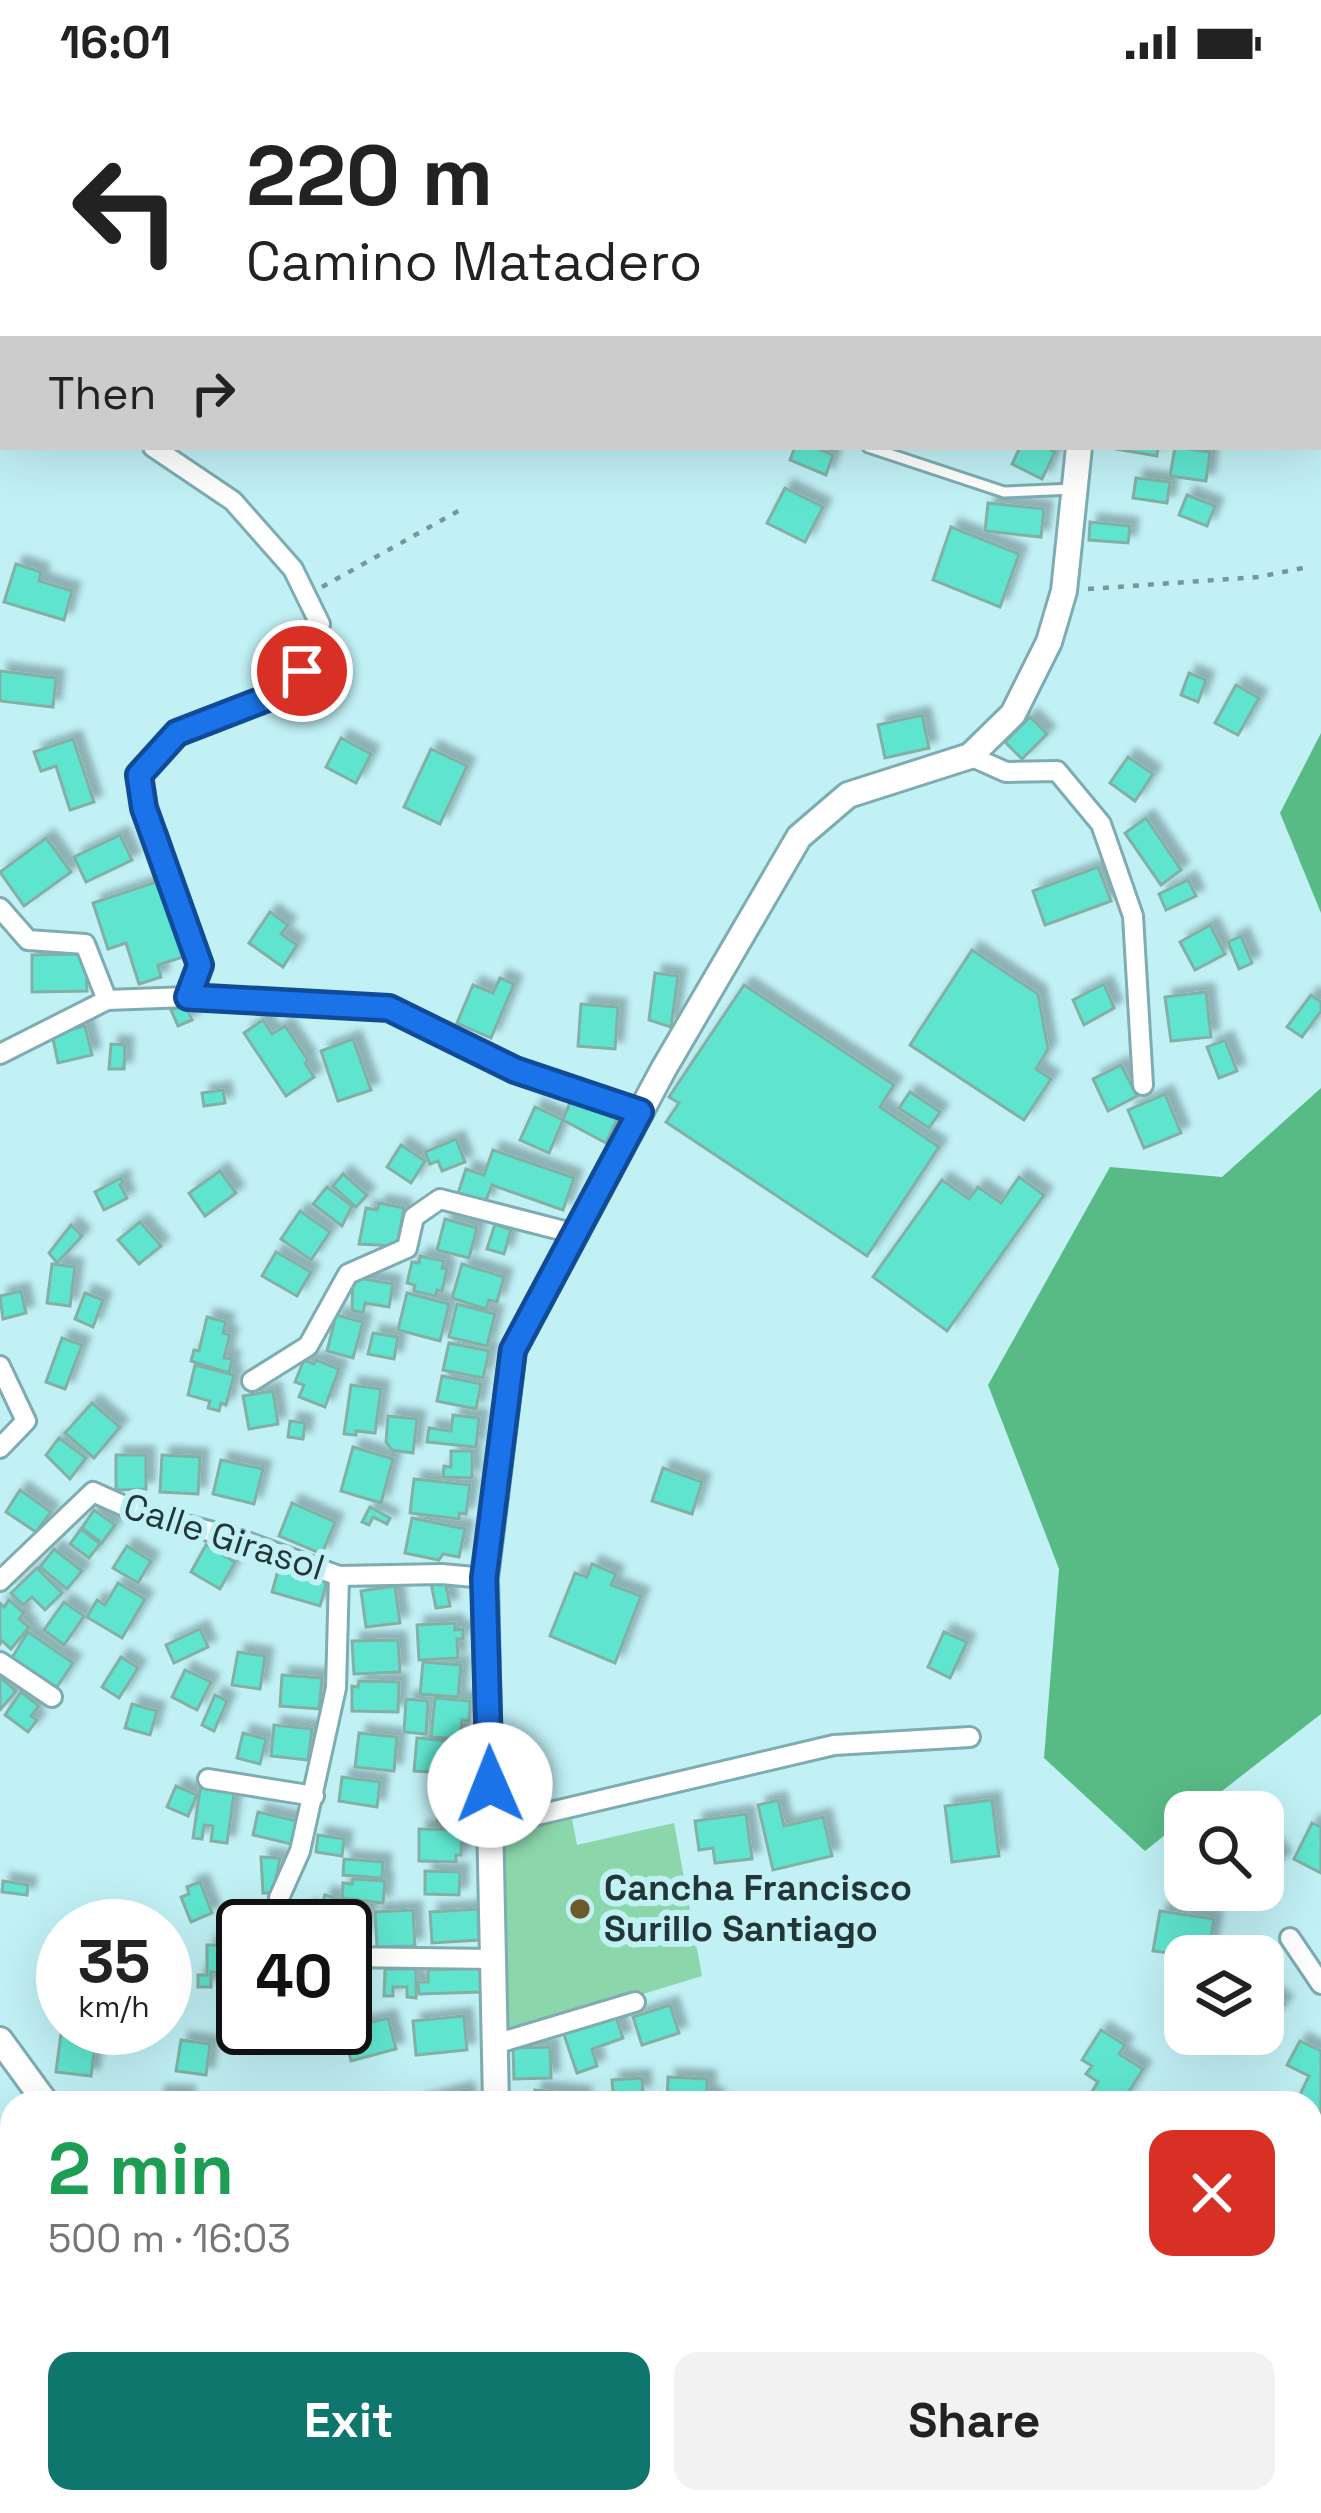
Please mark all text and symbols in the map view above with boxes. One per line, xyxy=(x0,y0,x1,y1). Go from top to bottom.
text: 16:01 xyxy=(60,14,171,71)
text: 220 m xyxy=(246,122,493,230)
icon: left xyxy=(48,132,204,288)
text: Camino Matadero xyxy=(246,227,702,296)
icon: right xyxy=(180,360,246,426)
text: Then xyxy=(48,365,156,422)
pin xyxy=(251,620,353,722)
icon: arrive xyxy=(269,638,335,704)
street label: Calle Girasol xyxy=(118,1483,330,1591)
position arrow xyxy=(427,1722,553,1848)
map controls xyxy=(1164,1791,1284,2055)
button: search xyxy=(1164,1791,1284,1911)
place label: Cancha Francisco Surillo Santiago xyxy=(604,1865,912,1952)
marker: Cancha Francisco Surillo Santiago xyxy=(567,1896,593,1922)
speed limit sign: 40 xyxy=(216,1899,372,2055)
text: 35 xyxy=(78,1923,150,2000)
button: layers xyxy=(1164,1935,1284,2055)
text: km/h xyxy=(78,1987,150,2026)
text: 2 min xyxy=(48,2123,234,2215)
button: close xyxy=(1149,2130,1275,2256)
text: 500 m · 16:03 xyxy=(48,2214,291,2263)
button: Exit xyxy=(48,2352,650,2490)
button: Share xyxy=(674,2352,1275,2490)

